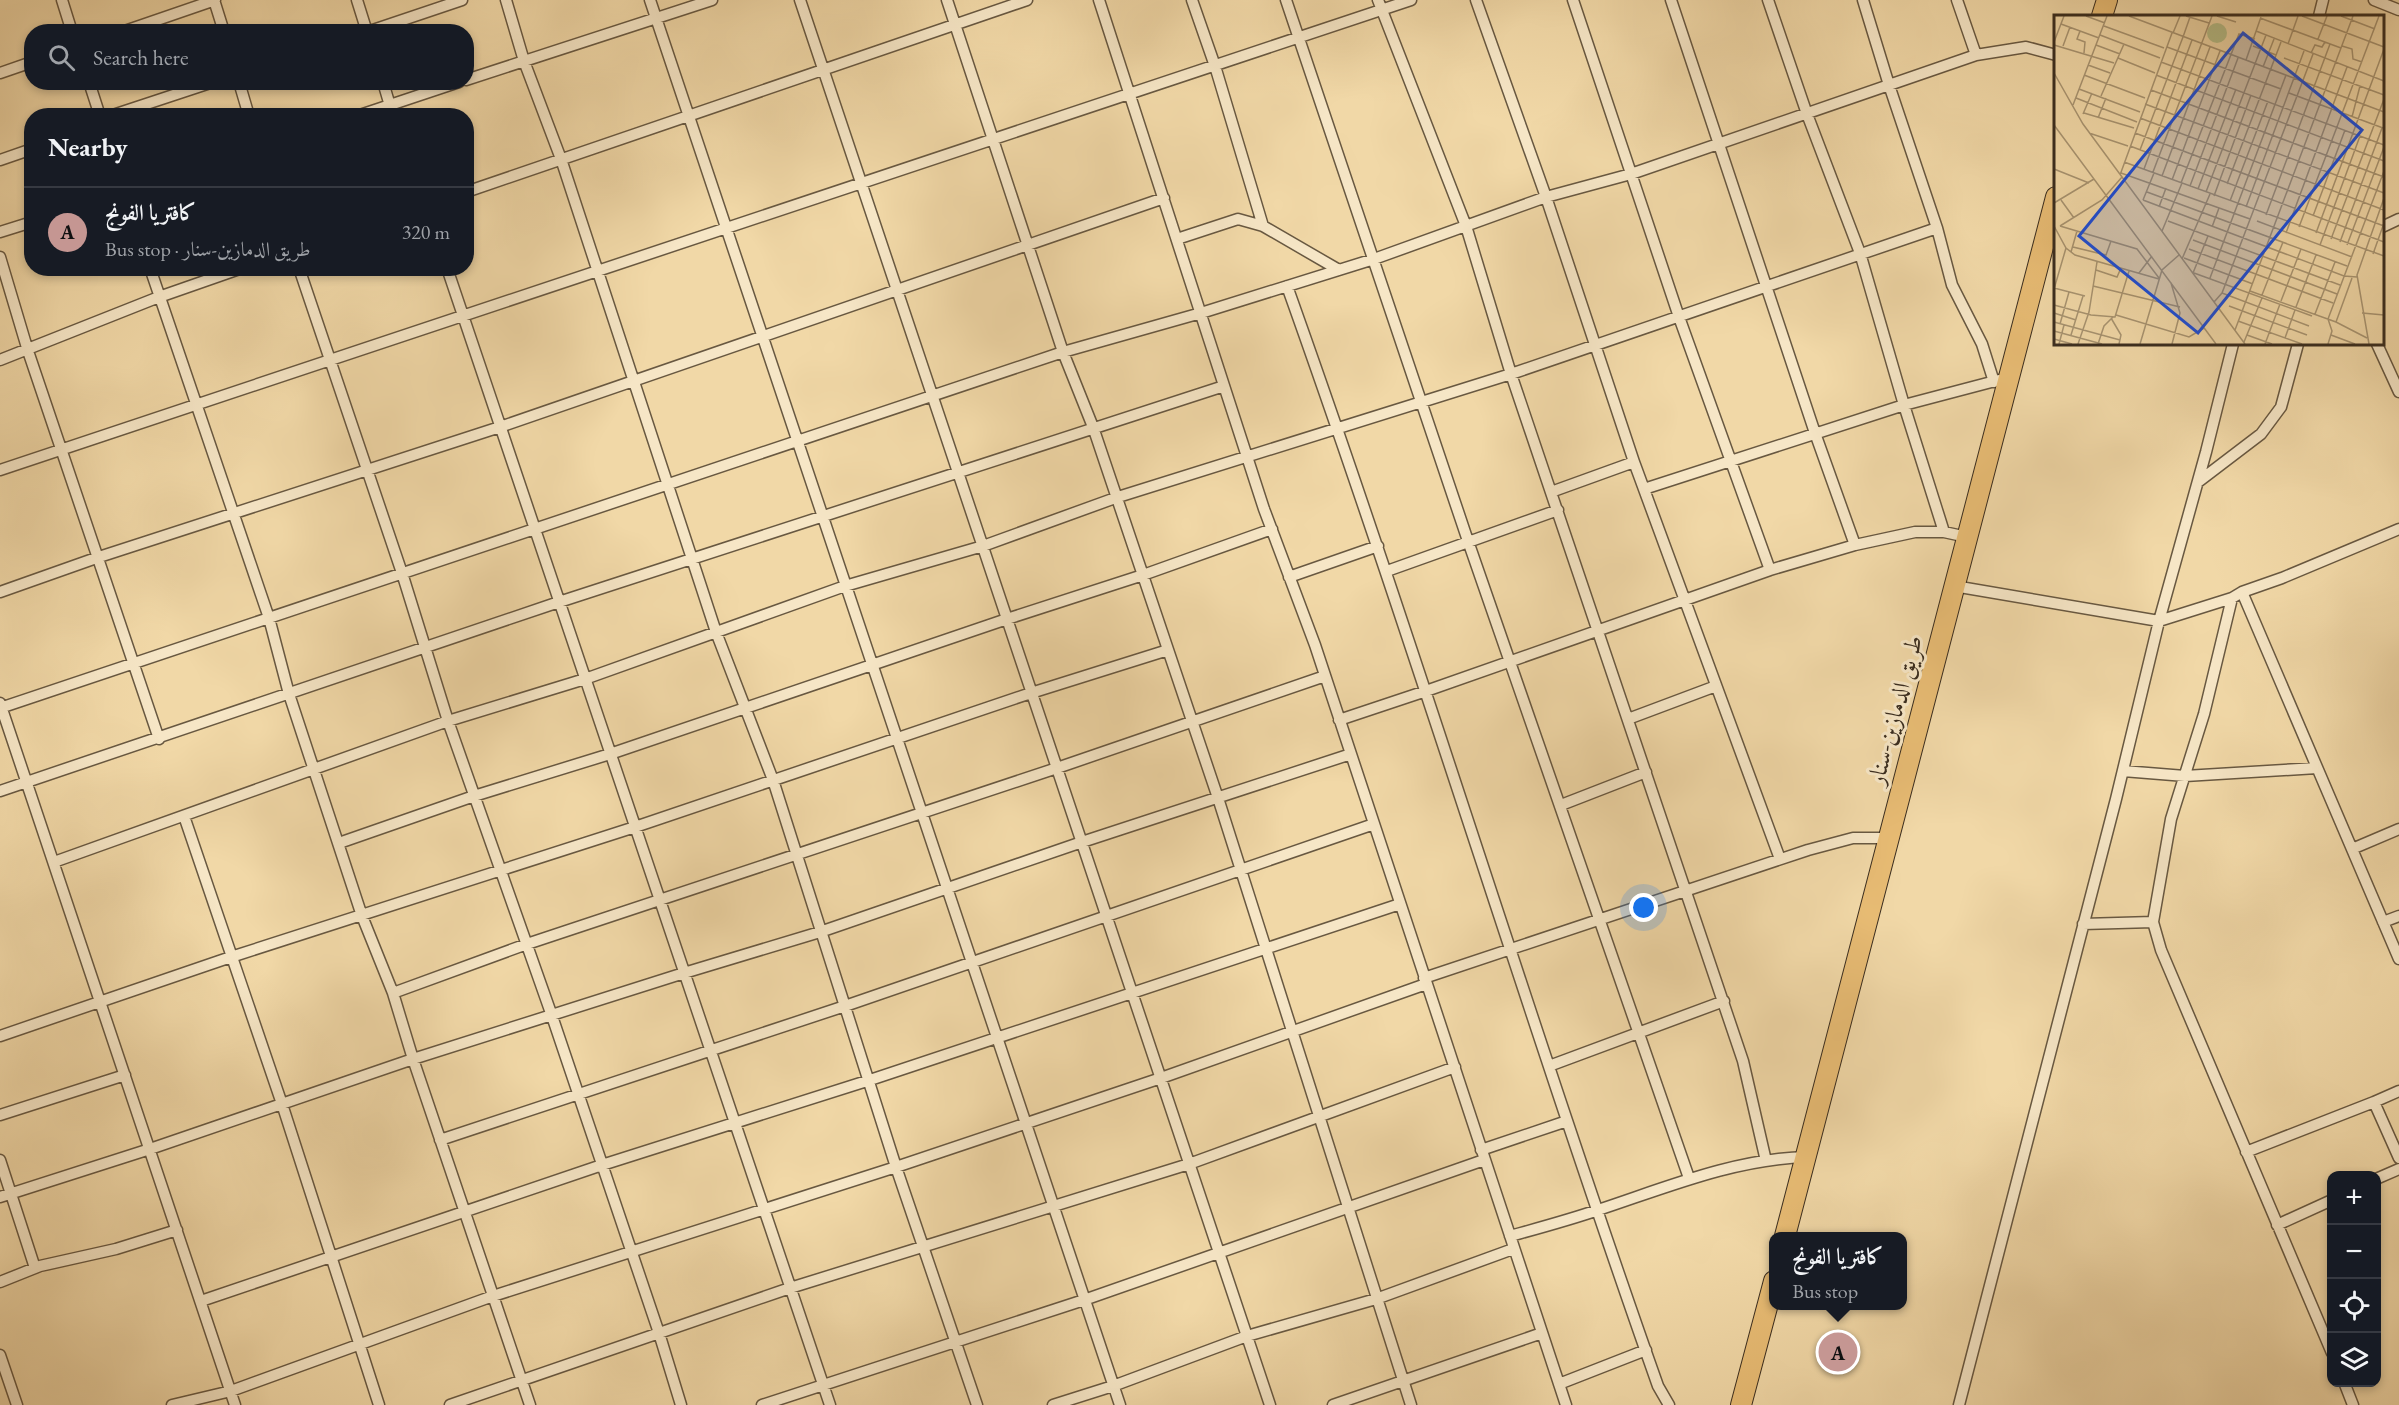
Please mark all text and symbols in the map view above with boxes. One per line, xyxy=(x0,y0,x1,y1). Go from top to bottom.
inset map xyxy=(2054,15,2384,345)
search box xyxy=(24,24,474,90)
icon: search xyxy=(45,41,78,74)
text: Search here xyxy=(93,43,188,72)
text: Nearby xyxy=(48,130,128,164)
text: كافتريا الفونج xyxy=(105,198,196,227)
text: A xyxy=(60,219,75,245)
text: 320 m xyxy=(402,219,450,245)
text: Bus stop · طريق الدمازين-سنار xyxy=(105,236,311,262)
street label: طريق الدمازين-سنار xyxy=(1859,632,1929,790)
your location xyxy=(1629,893,1658,922)
map controls xyxy=(2327,1171,2381,1387)
button: + xyxy=(2327,1171,2381,1225)
button: − xyxy=(2327,1225,2381,1279)
popup xyxy=(1769,1232,1907,1310)
text: كافتريا الفونج xyxy=(1792,1242,1884,1271)
text: Bus stop xyxy=(1792,1278,1858,1304)
button: locate xyxy=(2327,1279,2381,1333)
pin: A xyxy=(1818,1330,1858,1374)
button: layers xyxy=(2327,1333,2381,1387)

